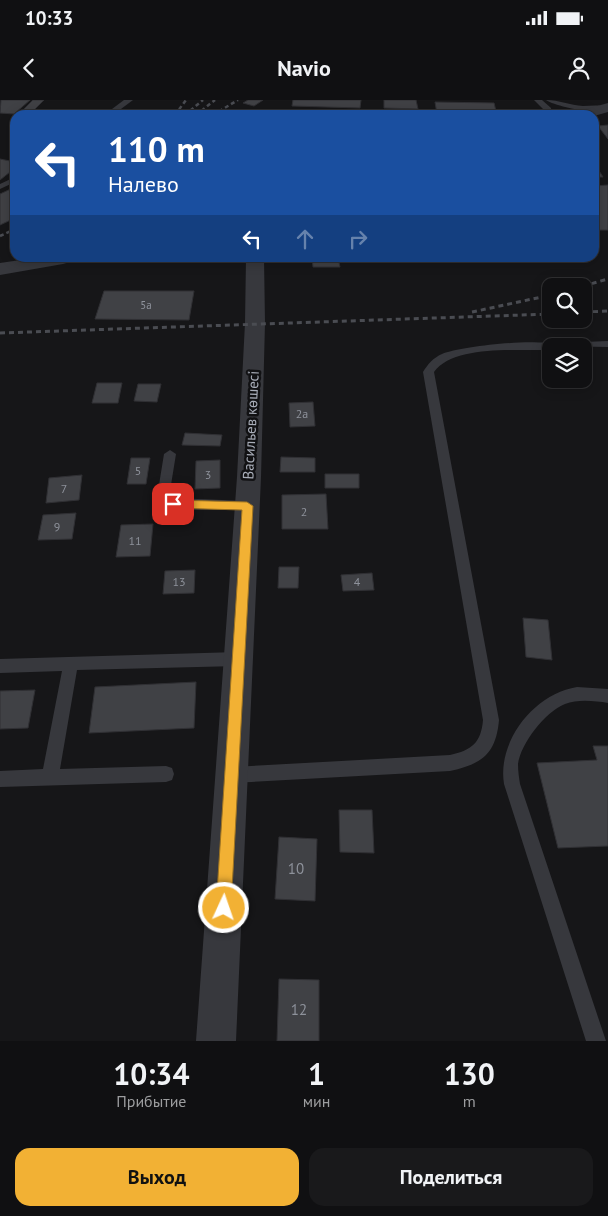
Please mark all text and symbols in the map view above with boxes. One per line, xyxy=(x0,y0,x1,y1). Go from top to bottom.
text: 10:33 xyxy=(25,6,73,30)
icon: back xyxy=(15,54,43,82)
text: Navio xyxy=(277,54,331,82)
icon: person xyxy=(565,54,593,82)
text: 110 m xyxy=(108,126,205,172)
icon: left xyxy=(25,130,90,195)
text: Налево xyxy=(108,170,179,198)
icon: left xyxy=(238,225,266,253)
icon: ahead xyxy=(291,225,319,253)
icon: right xyxy=(344,225,372,253)
map controls xyxy=(542,278,592,388)
button: search xyxy=(542,278,592,328)
house number: 5а xyxy=(140,298,152,312)
button: layers xyxy=(542,338,592,388)
street label: Васильев көшесі xyxy=(238,370,263,480)
house number: 2а xyxy=(296,406,308,421)
house number: 5 xyxy=(135,463,141,478)
house number: 3 xyxy=(205,467,211,482)
house number: 7 xyxy=(61,481,67,496)
pin xyxy=(152,483,194,525)
icon: arrive xyxy=(159,490,187,518)
house number: 2 xyxy=(301,504,307,519)
house number: 9 xyxy=(54,519,60,534)
house number: 11 xyxy=(128,533,142,548)
house number: 13 xyxy=(172,574,186,589)
house number: 4 xyxy=(354,574,361,589)
house number: 10 xyxy=(288,859,304,878)
position arrow xyxy=(197,881,249,933)
house number: 12 xyxy=(291,1000,307,1019)
text: 10:34 xyxy=(113,1054,189,1093)
text: 1 xyxy=(308,1054,325,1093)
text: 130 xyxy=(444,1054,495,1093)
text: Прибытие xyxy=(116,1091,187,1111)
text: мин xyxy=(303,1091,330,1111)
text: m xyxy=(463,1091,476,1111)
button: Выход xyxy=(15,1148,299,1206)
button: Поделиться xyxy=(309,1148,593,1206)

